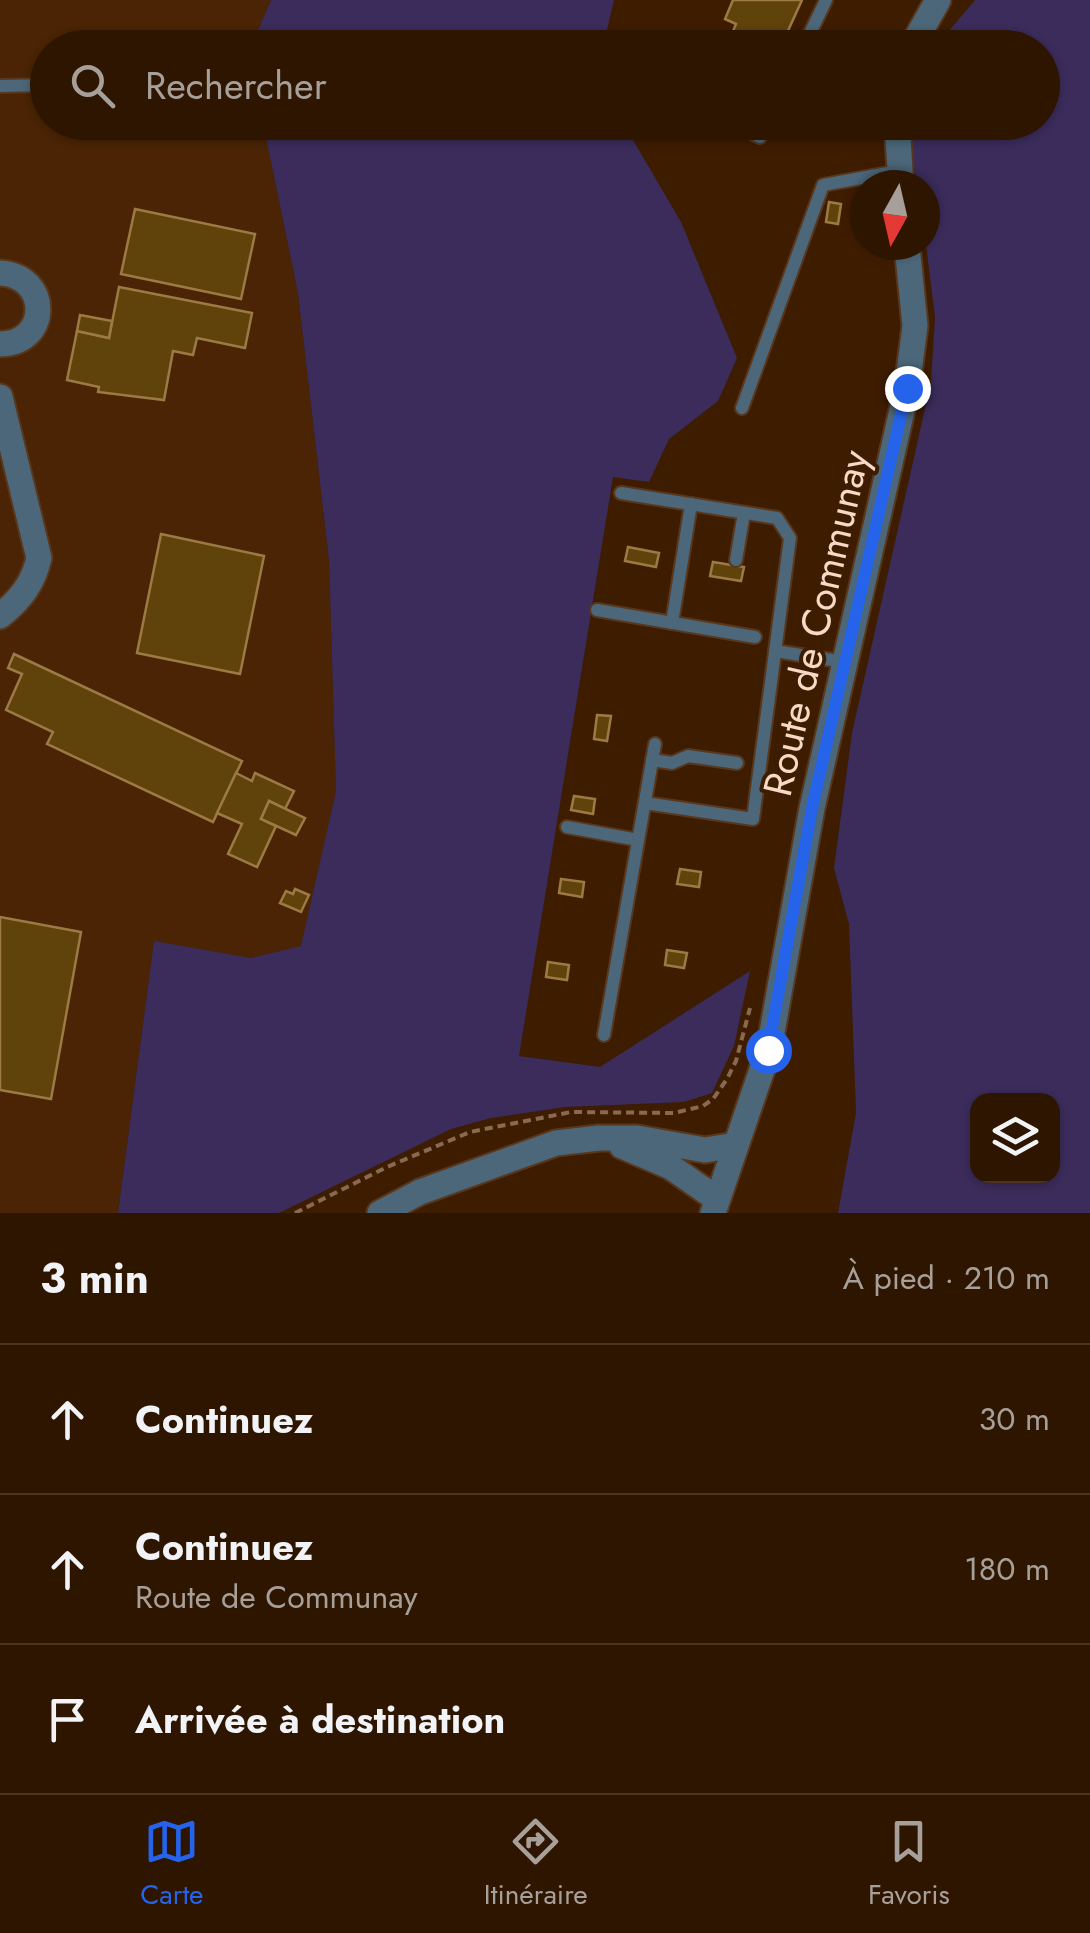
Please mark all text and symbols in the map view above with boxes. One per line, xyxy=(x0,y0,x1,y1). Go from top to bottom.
search box xyxy=(30,30,1060,140)
icon: search xyxy=(65,58,120,113)
text: Rechercher xyxy=(145,58,327,113)
north arrow xyxy=(850,170,940,260)
route end xyxy=(885,366,931,412)
street label: Route de Communay xyxy=(748,444,884,802)
route start xyxy=(746,1028,792,1074)
map controls xyxy=(970,1093,1060,1183)
button: layers xyxy=(970,1093,1060,1183)
text: 3 min xyxy=(40,1248,149,1309)
text: À pied · 210 m xyxy=(843,1255,1050,1301)
icon: ahead xyxy=(40,1392,95,1447)
text: Continuez xyxy=(135,1392,313,1447)
text: 30 m xyxy=(979,1396,1050,1442)
text: Continuez xyxy=(135,1519,313,1574)
icon: ahead xyxy=(40,1542,95,1597)
text: 180 m xyxy=(964,1546,1050,1592)
text: Route de Communay xyxy=(135,1574,418,1620)
icon: arrive xyxy=(40,1692,95,1747)
text: Arrivée à destination xyxy=(135,1692,505,1747)
tab: Carte xyxy=(140,1814,204,1915)
tab: Itinéraire xyxy=(484,1814,588,1915)
tab: Favoris xyxy=(868,1814,950,1915)

